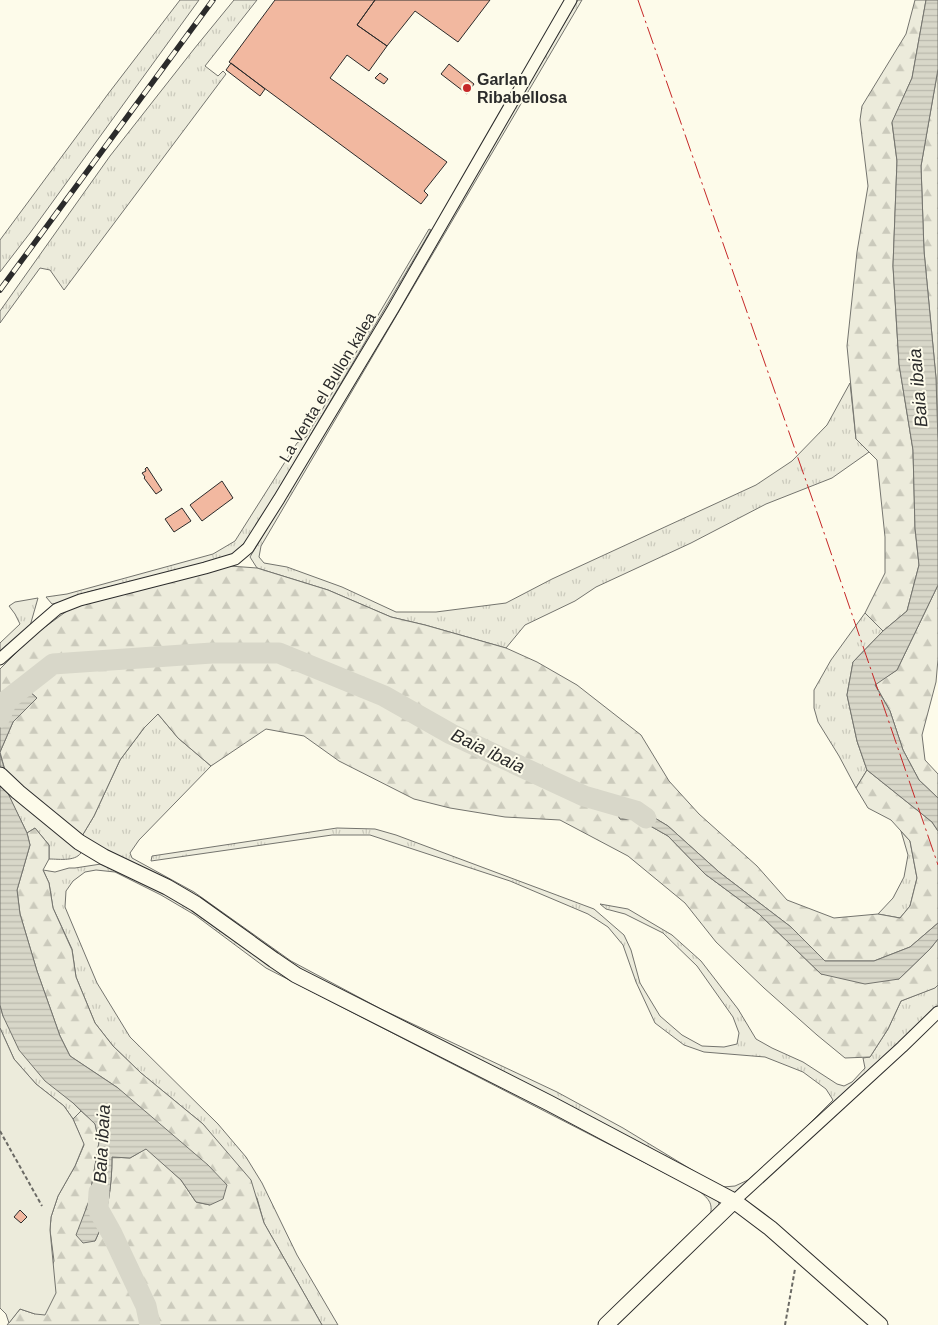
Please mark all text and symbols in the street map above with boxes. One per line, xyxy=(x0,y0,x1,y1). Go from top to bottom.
place label: Garlan Ribabellosa xyxy=(477,71,567,106)
marker: Garlan Ribabellosa xyxy=(461,82,473,94)
street label: La Venta el Bullon kalea xyxy=(276,309,379,465)
water label: Baia ibaia xyxy=(905,348,931,428)
water label: Baia ibaia xyxy=(448,725,528,777)
water label: Baia ibaia xyxy=(90,1104,114,1184)

